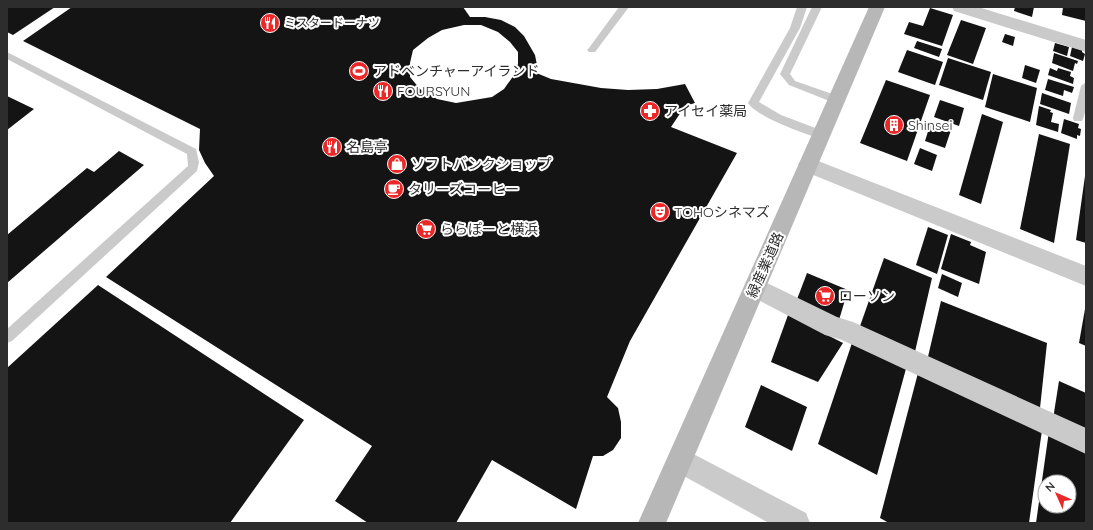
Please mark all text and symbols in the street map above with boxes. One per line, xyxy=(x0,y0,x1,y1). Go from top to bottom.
restaurant icon: ミスタードーナツ xyxy=(259,12,281,34)
place label: ミスタードーナツ xyxy=(284,15,380,30)
sports icon: アドベンチャーアイランド xyxy=(348,60,370,82)
place label: アドベンチャーアイランド xyxy=(373,62,540,80)
restaurant icon: FOURSYUN xyxy=(372,80,394,102)
place label: FOURSYUN xyxy=(397,82,470,100)
pharmacy icon: アイセイ薬局 xyxy=(639,100,661,122)
place label: アイセイ薬局 xyxy=(664,102,747,120)
building icon: Shinsei xyxy=(883,114,905,136)
place label: Shinsei xyxy=(908,116,952,134)
restaurant icon: 名島亭 xyxy=(321,136,343,158)
place label: 名島亭 xyxy=(346,138,388,156)
shop icon: ソフトバンクショップ xyxy=(386,153,408,175)
place label: ソフトバンクショップ xyxy=(411,155,552,173)
cafe icon: タリーズコーヒー xyxy=(383,178,405,200)
place label: タリーズコーヒー xyxy=(408,180,519,198)
theatre icon: TOHOシネマズ xyxy=(649,201,671,223)
place label: TOHOシネマズ xyxy=(674,203,770,221)
supermarket icon: ららぽーと横浜 xyxy=(415,218,437,240)
place label: ららぽーと横浜 xyxy=(440,220,538,238)
street label: 緑産業道路 xyxy=(743,229,787,301)
supermarket icon: ローソン xyxy=(814,285,836,307)
place label: ローソン xyxy=(839,287,895,305)
north arrow xyxy=(1037,474,1077,514)
text: N xyxy=(1042,479,1058,495)

